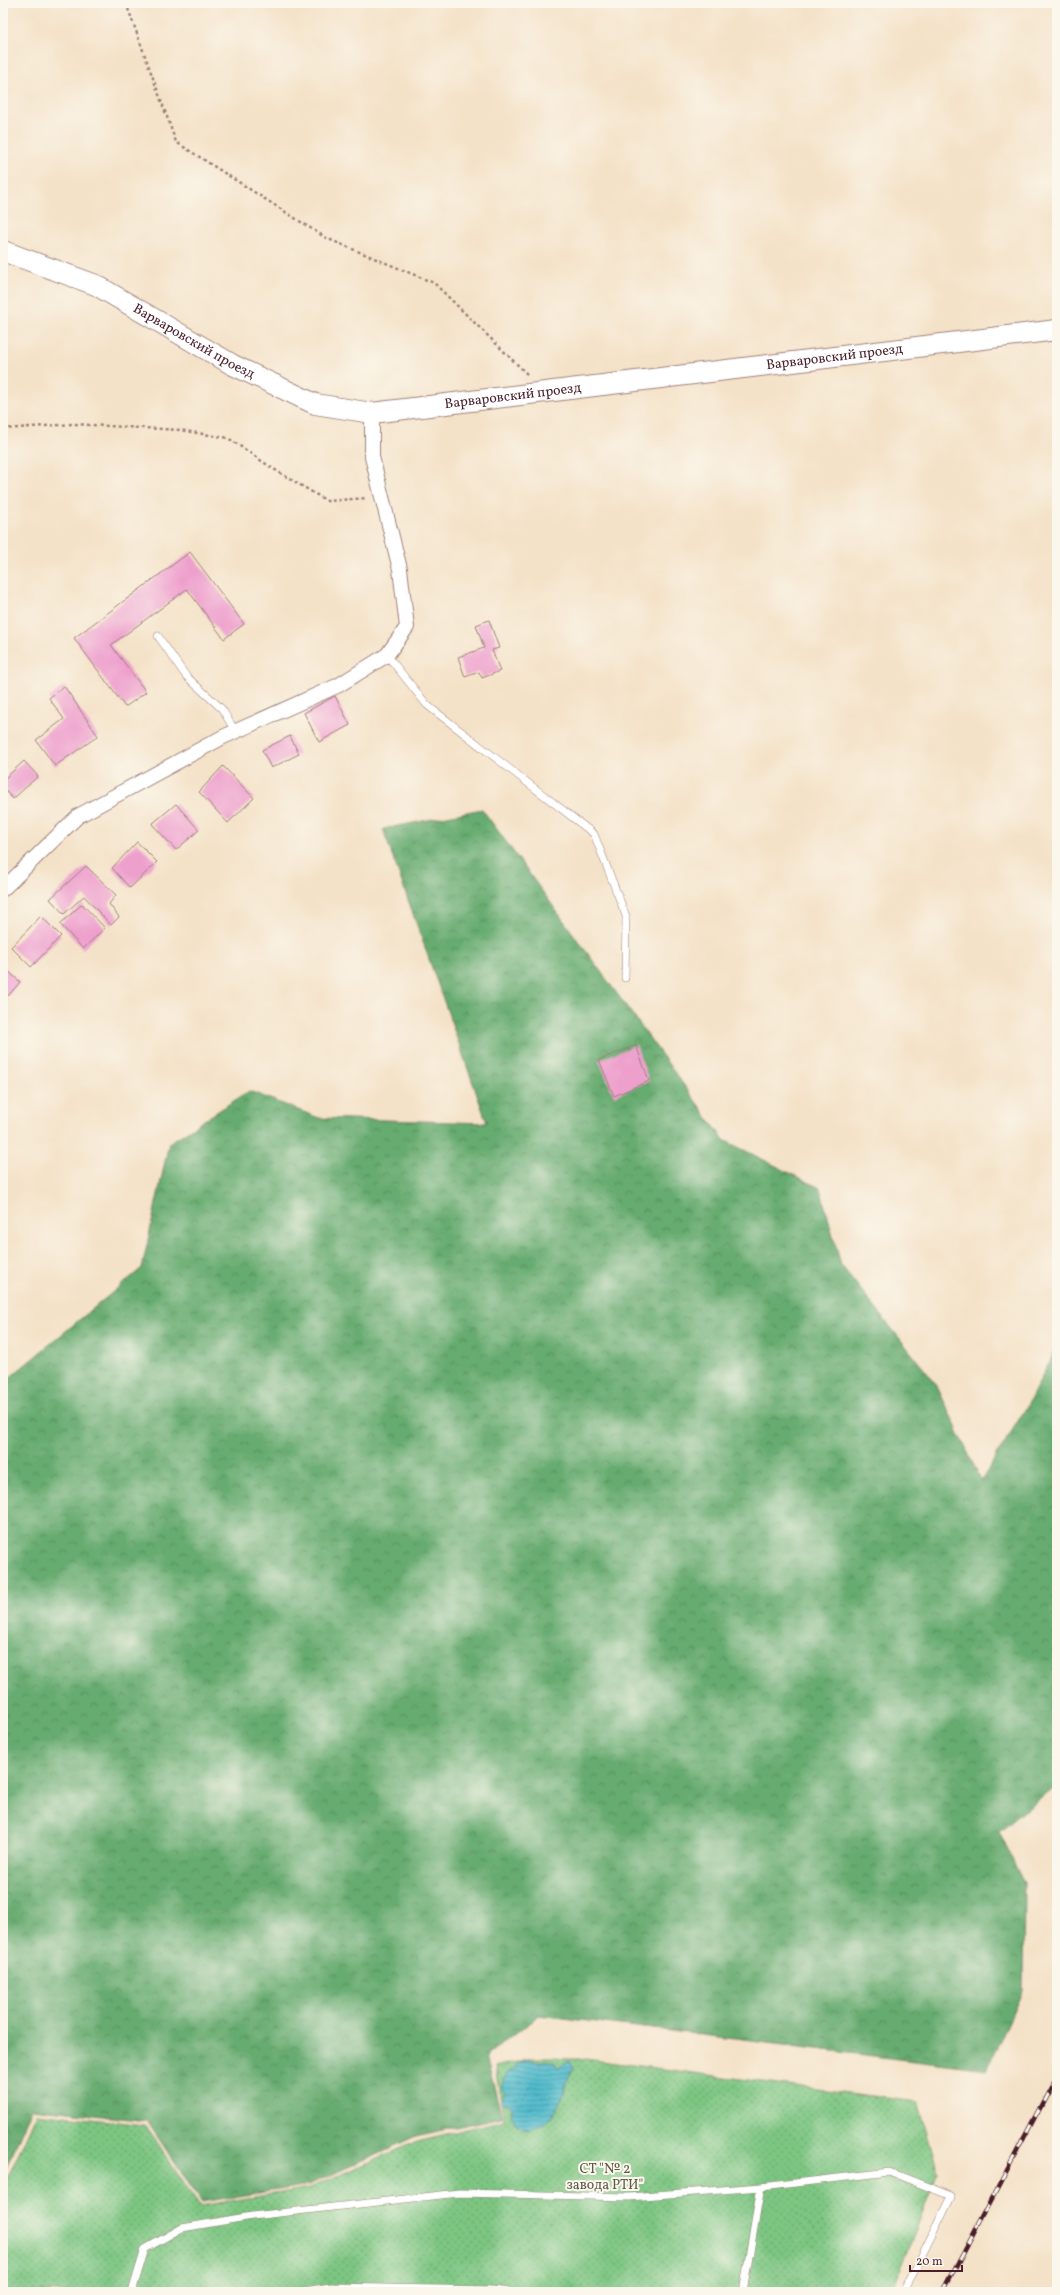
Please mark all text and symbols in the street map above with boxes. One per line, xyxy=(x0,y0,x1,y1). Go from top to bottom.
street label: Варваровский проезд xyxy=(129,299,258,384)
street label: Варваровский проезд xyxy=(765,339,904,375)
street label: Варваровский проезд xyxy=(443,378,582,414)
park label: СТ "№ 2 завода РТИ" xyxy=(567,2160,643,2195)
scale bar xyxy=(910,2247,962,2273)
text: 20 m xyxy=(916,2254,943,2270)

